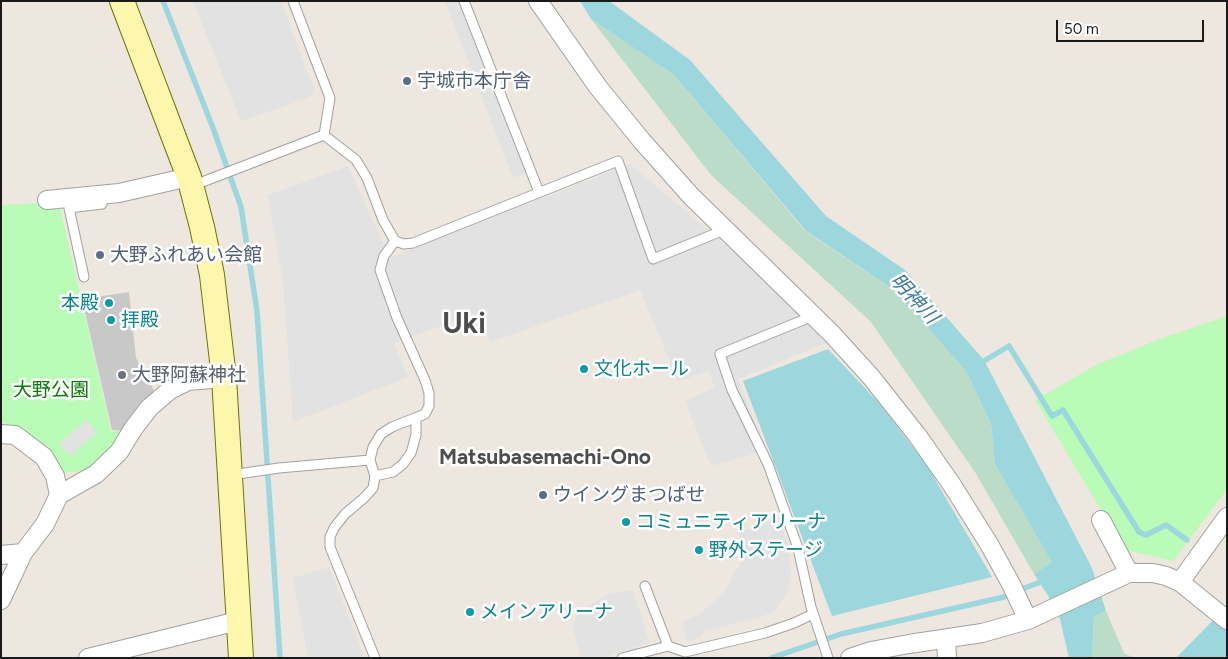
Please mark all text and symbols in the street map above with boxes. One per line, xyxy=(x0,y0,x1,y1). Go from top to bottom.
scale bar xyxy=(1058,10,1206,42)
text: 50 m xyxy=(1064,20,1099,38)
place label: 宇城市本庁舎 xyxy=(417,70,531,92)
marker: 宇城市本庁舎 xyxy=(401,75,413,87)
place label: 大野ふれあい会館 xyxy=(110,244,262,266)
marker: 大野ふれあい会館 xyxy=(94,249,106,261)
water label: 明神川 xyxy=(885,269,943,329)
place label: 本殿 xyxy=(61,292,99,314)
marker: 本殿 xyxy=(103,297,115,309)
district label: Uki xyxy=(442,308,486,342)
place label: 拝殿 xyxy=(121,309,159,331)
marker: 拝殿 xyxy=(105,314,117,326)
place label: 文化ホール xyxy=(594,358,689,380)
marker: 文化ホール xyxy=(578,363,590,375)
place label: 大野阿蘇神社 xyxy=(132,364,246,386)
marker: 大野阿蘇神社 xyxy=(116,369,128,381)
park label: 大野公園 xyxy=(13,379,89,401)
district label: Matsubasemachi-Ono xyxy=(439,445,651,471)
place label: ウイングまつばせ xyxy=(553,484,705,506)
marker: ウイングまつばせ xyxy=(537,489,549,501)
place label: コミュニティアリーナ xyxy=(636,511,826,533)
marker: コミュニティアリーナ xyxy=(620,516,632,528)
place label: 野外ステージ xyxy=(709,539,823,561)
marker: 野外ステージ xyxy=(693,544,705,556)
place label: メインアリーナ xyxy=(480,601,613,623)
marker: メインアリーナ xyxy=(464,606,476,618)

